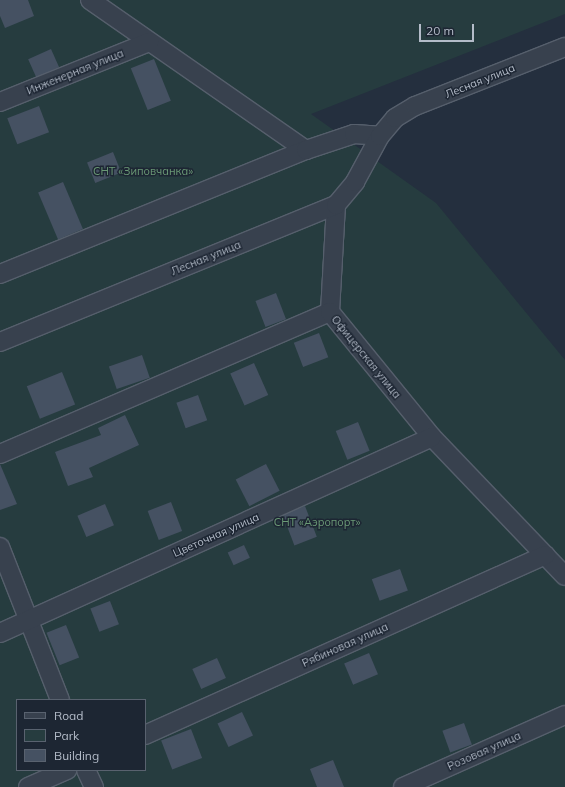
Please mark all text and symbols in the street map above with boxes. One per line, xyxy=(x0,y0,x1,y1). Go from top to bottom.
scale bar xyxy=(421,16,476,42)
text: 20 m xyxy=(426,23,454,38)
street label: Инженерная улица xyxy=(25,47,125,97)
street label: Лесная улица xyxy=(443,61,517,101)
park label: СНТ «Зиповчанка» xyxy=(93,164,193,178)
street label: Лесная улица xyxy=(169,238,243,278)
street label: Офицерская улица xyxy=(329,313,403,401)
street label: Цветочная улица xyxy=(171,510,261,560)
park label: СНТ «Аэропорт» xyxy=(274,515,360,529)
street label: Рябиновая улица xyxy=(300,620,390,670)
legend xyxy=(16,699,146,771)
text: Road xyxy=(54,708,83,723)
text: Park xyxy=(54,728,79,743)
street label: Розовая улица xyxy=(445,729,523,773)
text: Building xyxy=(54,748,99,763)

